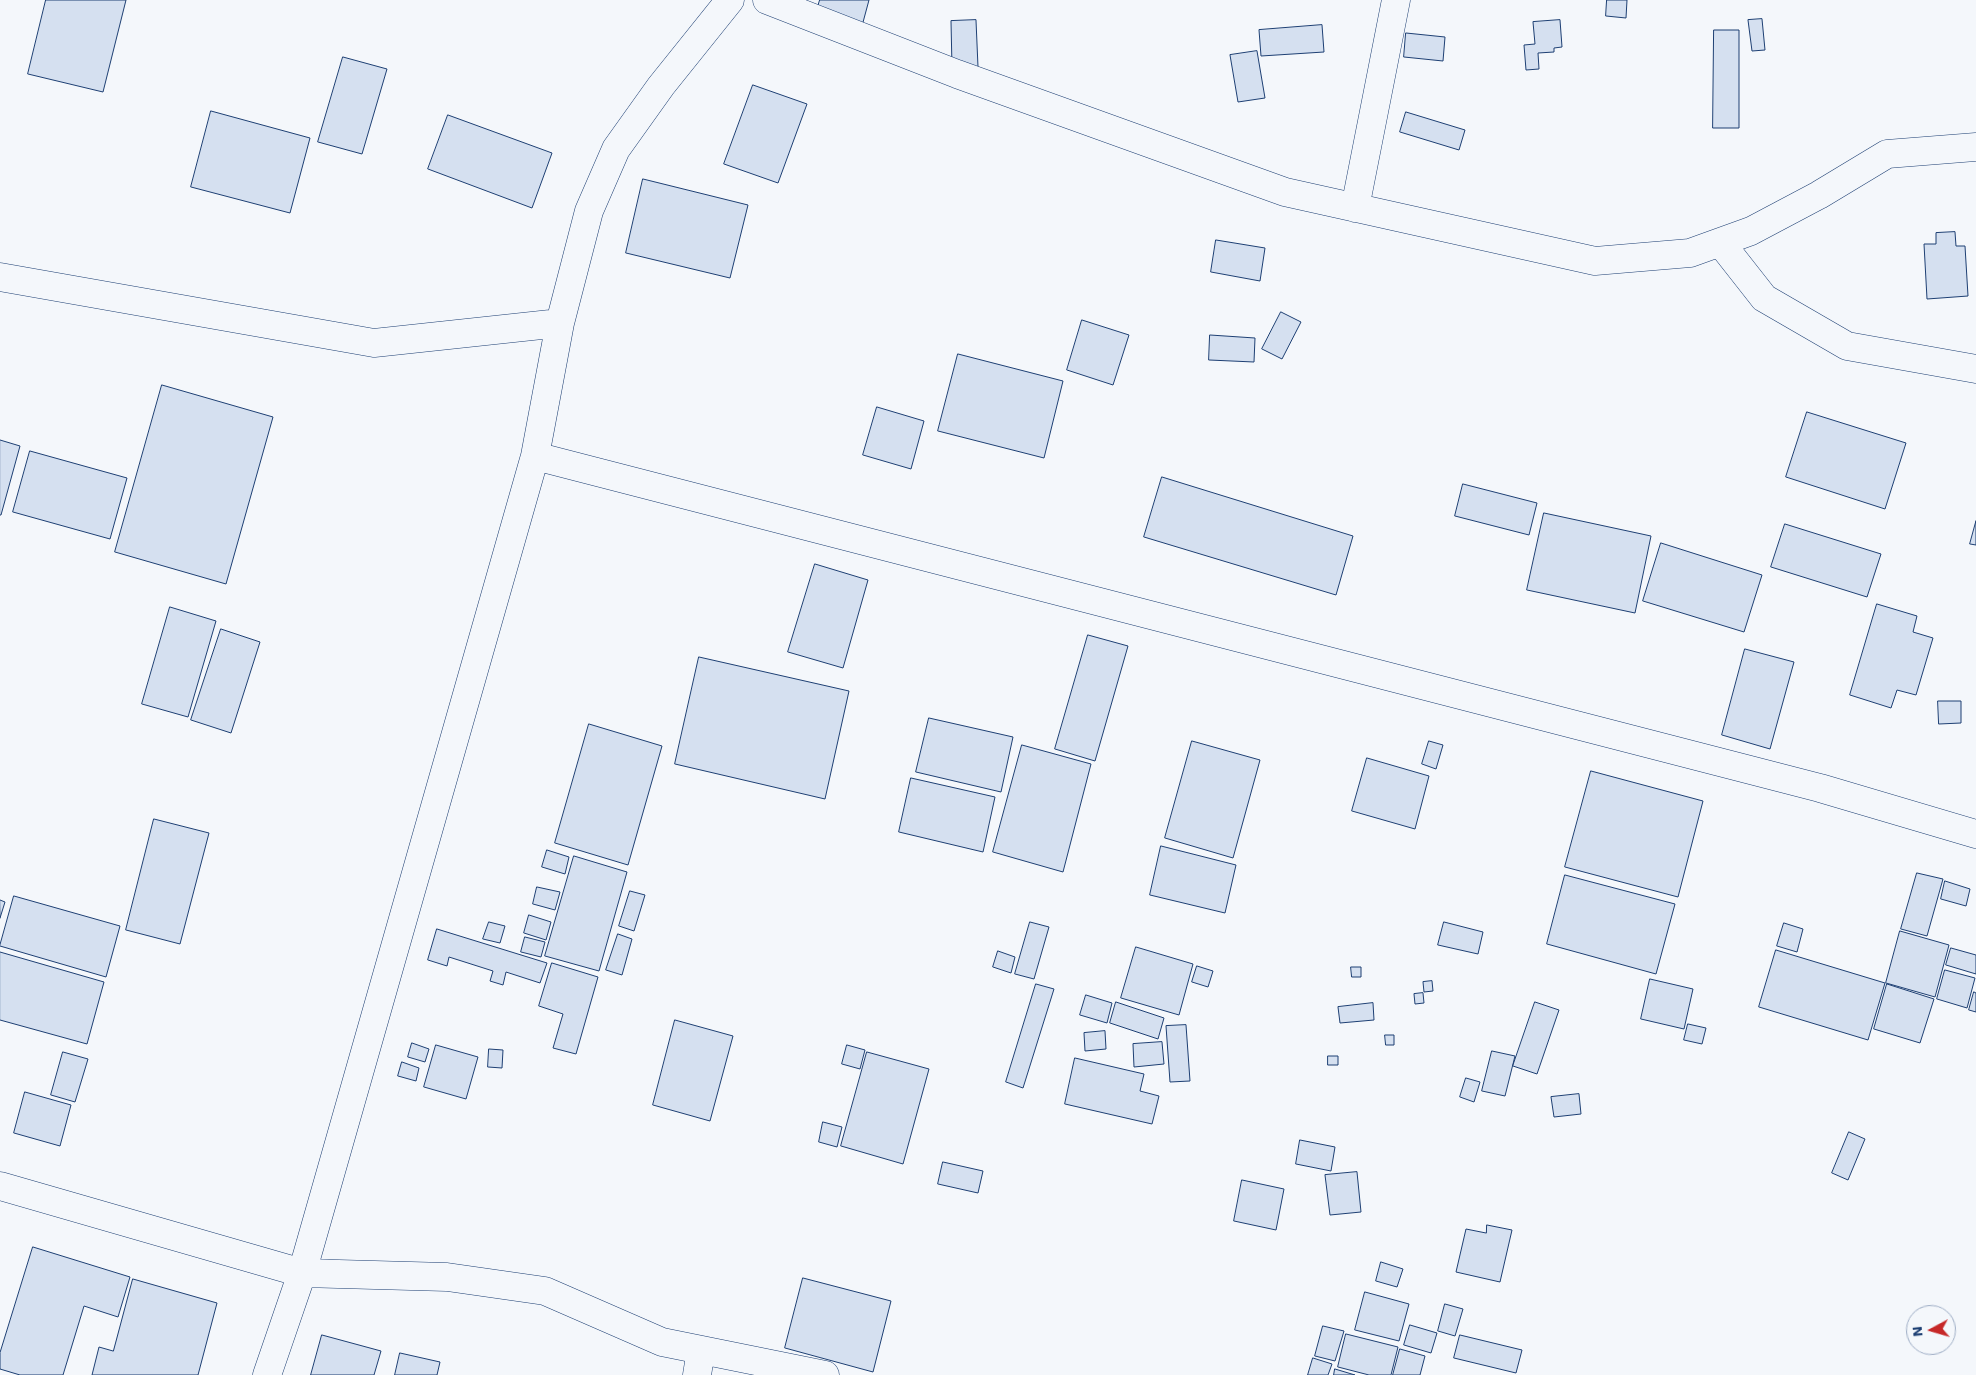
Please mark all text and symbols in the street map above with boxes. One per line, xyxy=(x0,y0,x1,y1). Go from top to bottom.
north arrow xyxy=(1906,1305,1956,1355)
text: N xyxy=(1909,1325,1926,1337)

